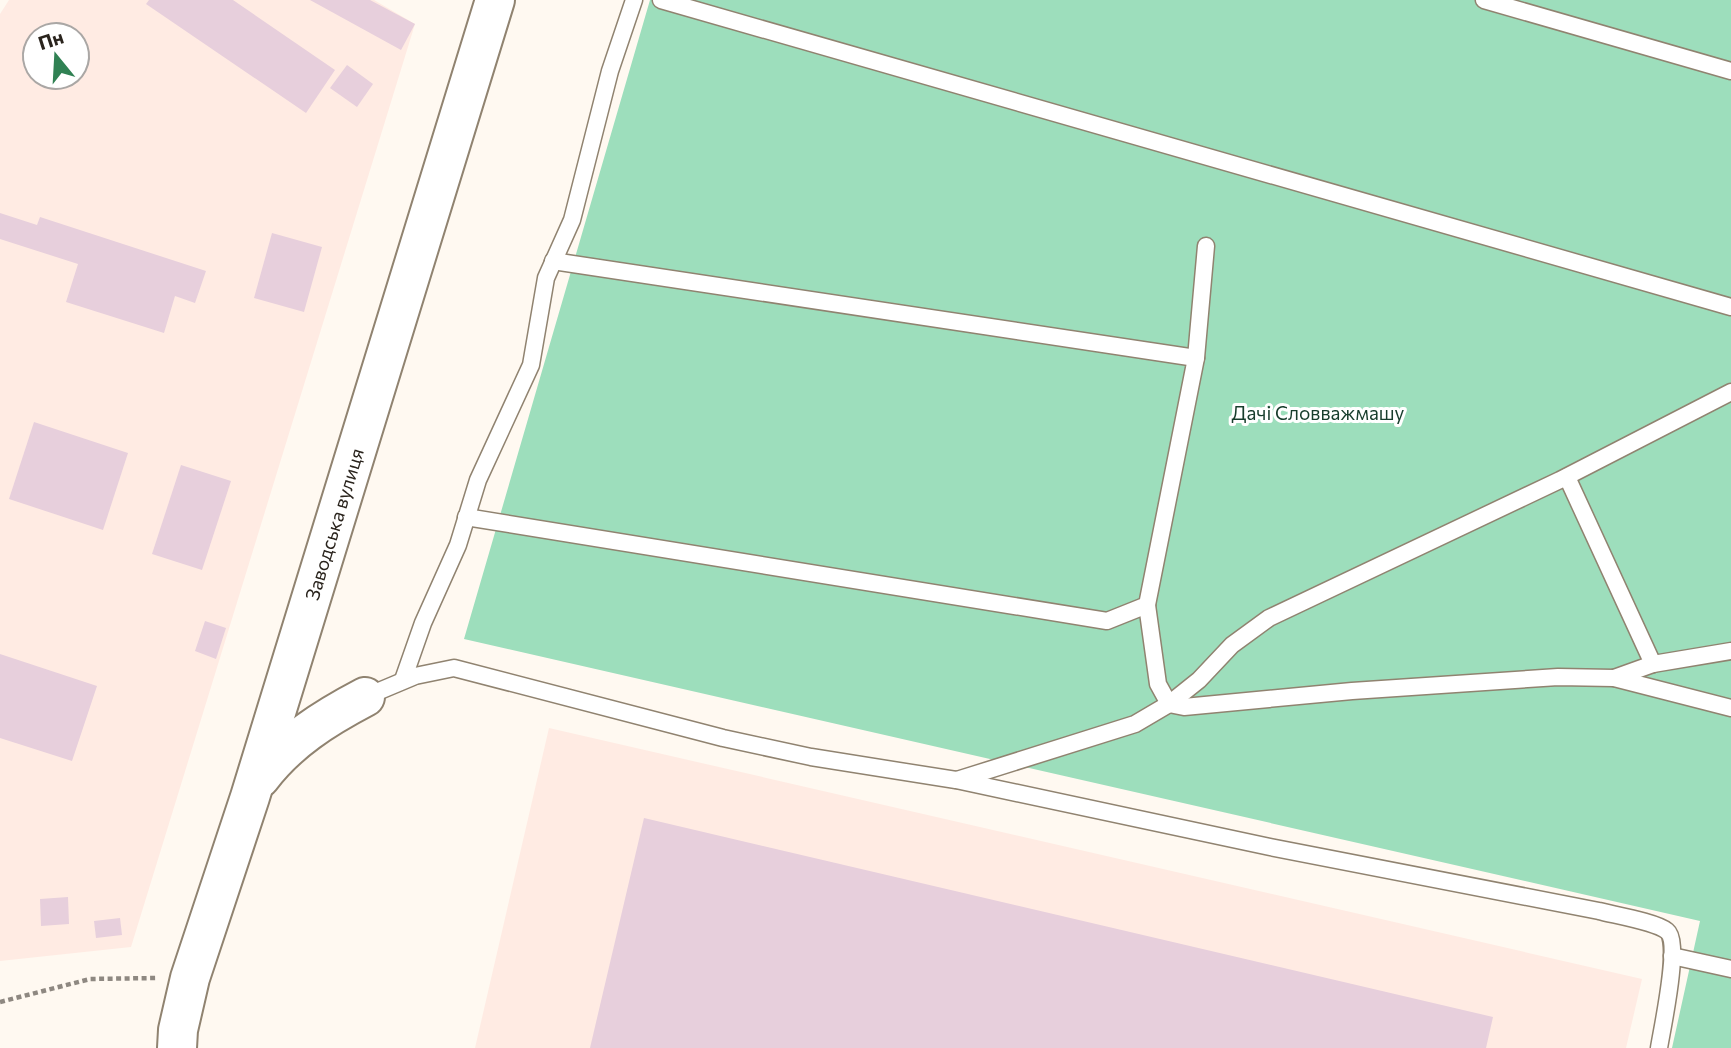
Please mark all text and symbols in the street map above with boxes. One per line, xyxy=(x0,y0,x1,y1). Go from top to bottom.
north arrow xyxy=(21,21,91,91)
text: Пн xyxy=(35,25,66,54)
park label: Дачі Словважмашу xyxy=(1232,401,1405,424)
street label: Заводська вулиця xyxy=(300,445,368,603)

